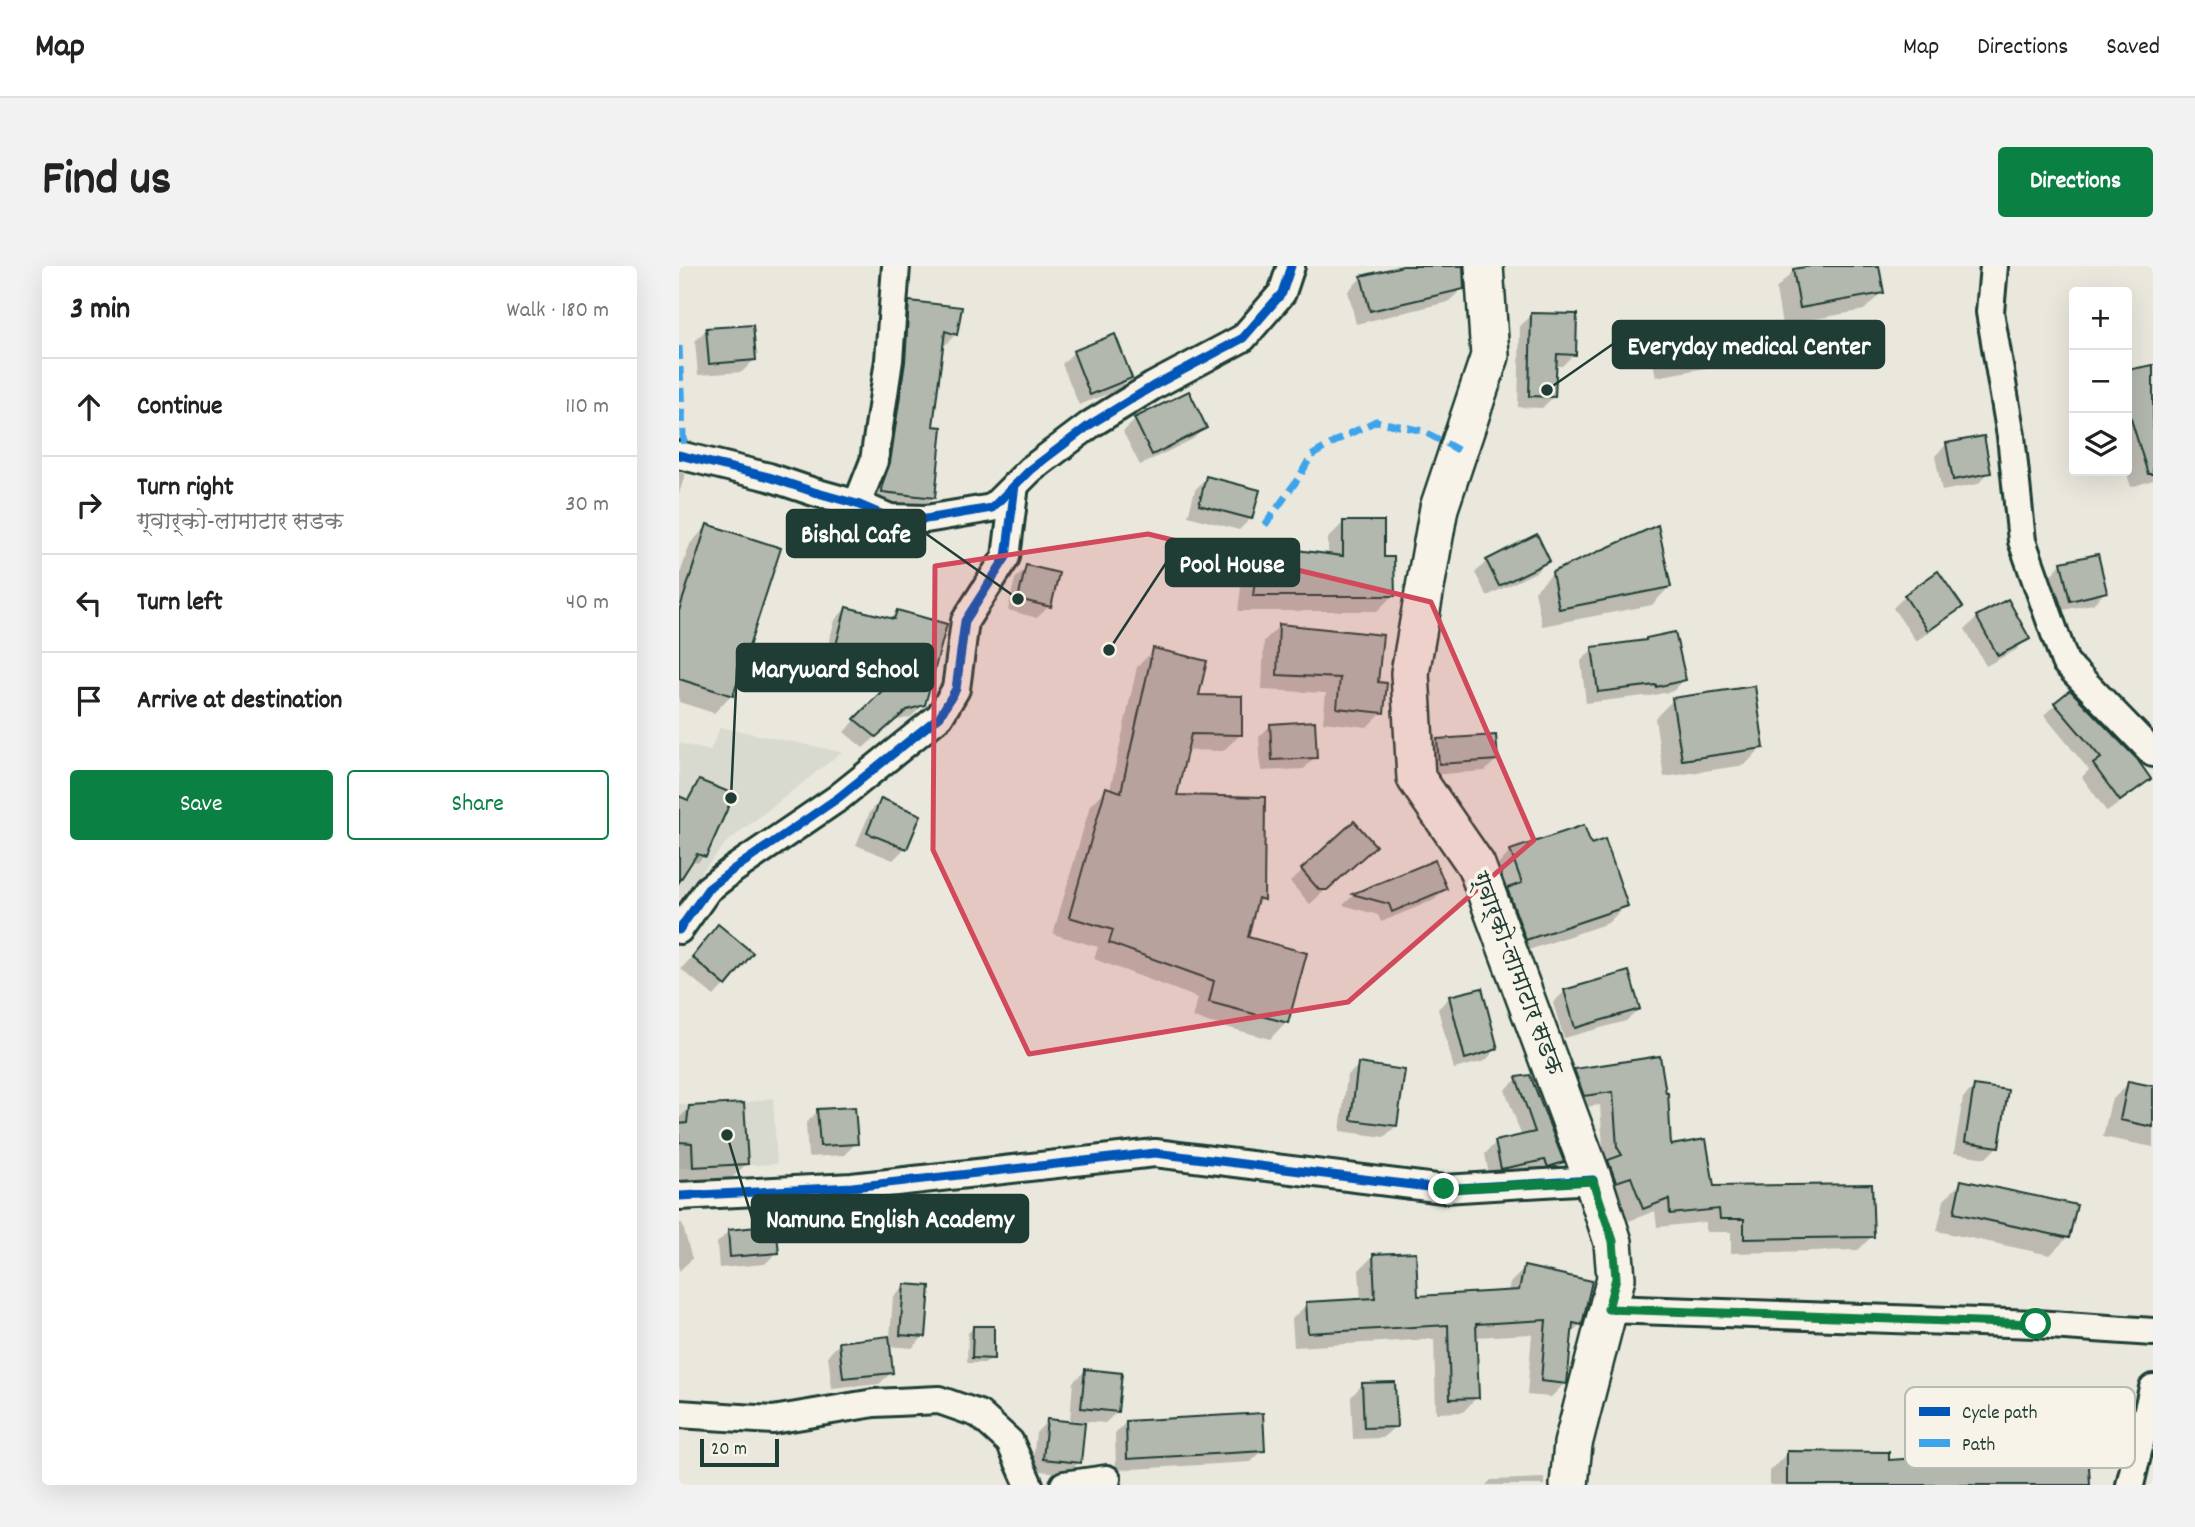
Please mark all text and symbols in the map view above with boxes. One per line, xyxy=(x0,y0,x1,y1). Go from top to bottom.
text: Map xyxy=(35,25,85,72)
text: Map xyxy=(1903,31,1939,65)
text: Directions xyxy=(1977,31,2068,65)
text: Saved xyxy=(2106,31,2160,65)
text: Find us xyxy=(42,147,171,217)
button: Directions xyxy=(1998,147,2153,217)
map controls xyxy=(2069,287,2132,476)
button: + xyxy=(2069,287,2132,350)
text: 3 min xyxy=(70,290,130,333)
text: Walk · 180 m xyxy=(506,295,609,328)
callout: Everyday medical Center xyxy=(1613,321,1884,368)
text: Everyday medical Center xyxy=(1627,330,1871,367)
button: − xyxy=(2069,350,2132,413)
icon: ahead xyxy=(70,388,108,426)
text: Continue xyxy=(137,389,222,426)
text: 110 m xyxy=(565,391,609,424)
button: layers xyxy=(2069,413,2132,476)
text: Turn right xyxy=(137,470,234,507)
icon: right xyxy=(70,486,108,524)
text: 30 m xyxy=(565,489,609,522)
text: ग्वार्को-लामाटार सडक xyxy=(137,507,343,540)
callout: Bishal Cafe xyxy=(787,510,925,557)
text: Bishal Cafe xyxy=(801,518,911,555)
callout: Pool House xyxy=(1166,539,1299,586)
text: Pool House xyxy=(1179,548,1285,585)
icon: left xyxy=(70,584,108,622)
text: Turn left xyxy=(137,585,223,622)
text: 40 m xyxy=(566,587,609,620)
callout: Maryward School xyxy=(737,644,933,691)
text: Maryward School xyxy=(751,653,920,690)
icon: arrive xyxy=(70,682,108,720)
text: Arrive at destination xyxy=(137,683,342,720)
button: Save xyxy=(70,770,333,840)
button: Share xyxy=(347,770,609,840)
street label: ग्वार्को-लामाटार सडक xyxy=(1461,866,1571,1082)
route end xyxy=(1428,1173,1459,1204)
callout: Namuna English Academy xyxy=(752,1195,1028,1242)
text: Namuna English Academy xyxy=(766,1203,1016,1240)
route start xyxy=(2020,1308,2051,1339)
legend xyxy=(1905,1387,2135,1468)
text: Cycle path xyxy=(1962,1401,2037,1428)
text: Path xyxy=(1962,1433,1995,1460)
scale bar xyxy=(700,1436,779,1468)
text: 20 m xyxy=(711,1437,747,1464)

